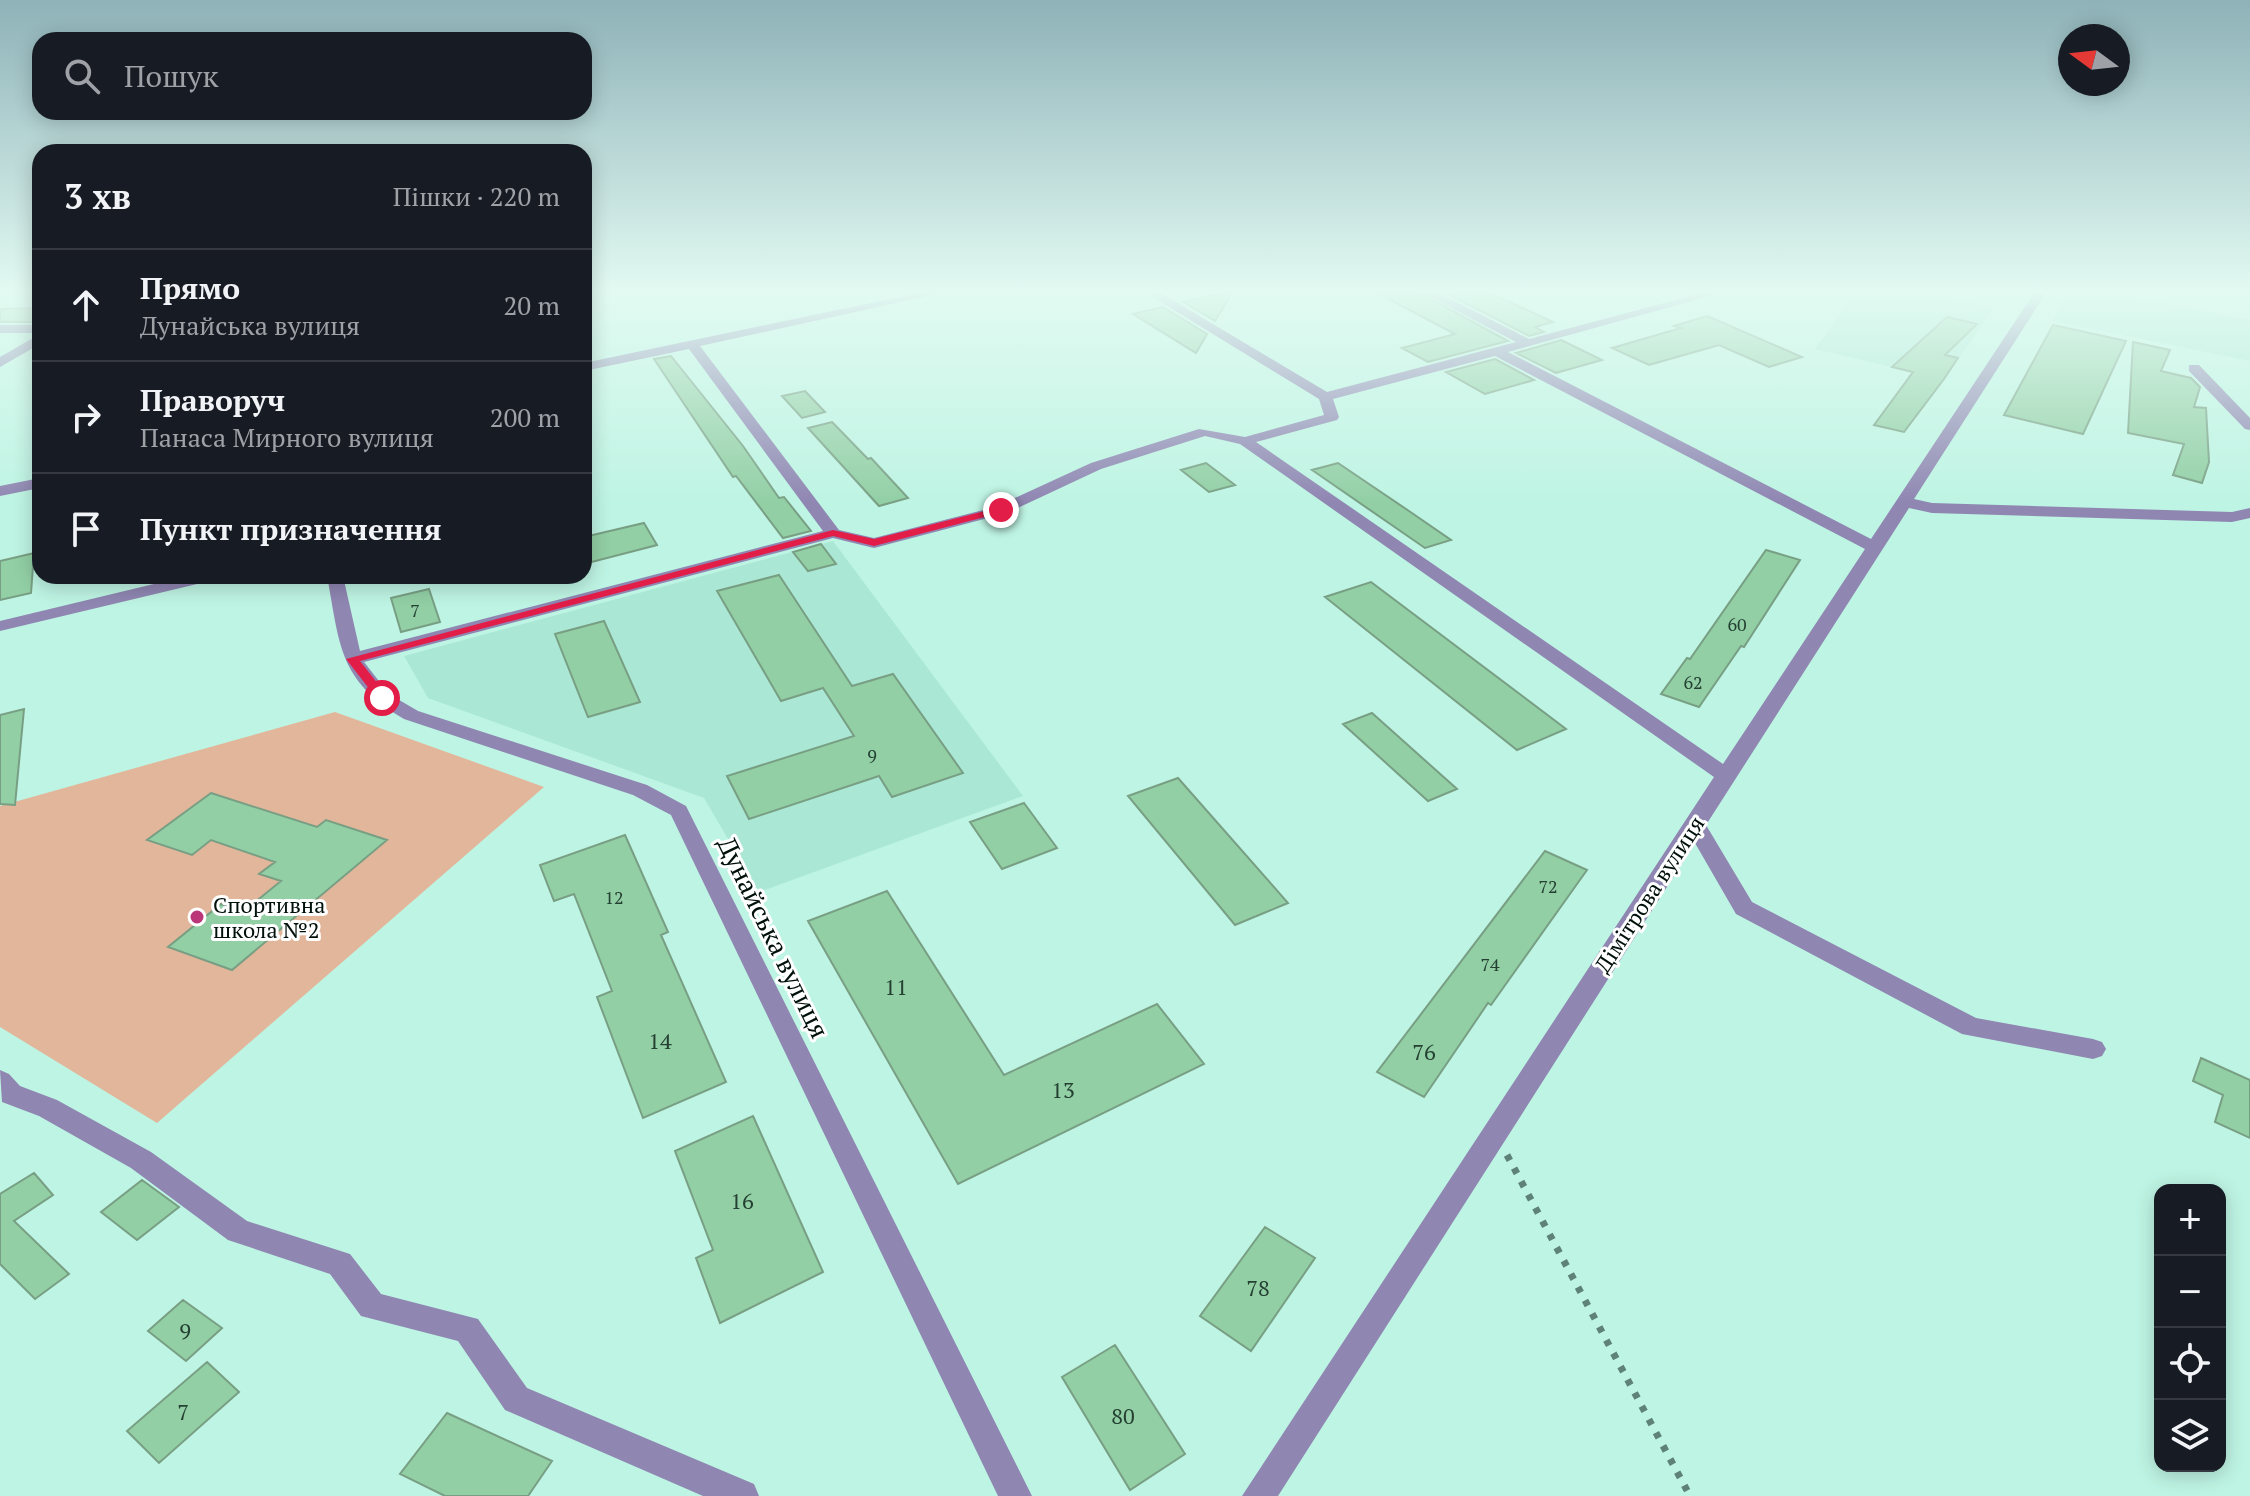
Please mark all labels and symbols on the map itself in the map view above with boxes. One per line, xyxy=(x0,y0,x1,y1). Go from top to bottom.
north arrow xyxy=(2058,24,2130,96)
route end xyxy=(983,492,1019,528)
house number: 7 xyxy=(410,598,420,622)
house number: 60 xyxy=(1727,612,1747,636)
house number: 62 xyxy=(1683,670,1703,694)
route start xyxy=(364,680,400,716)
house number: 9 xyxy=(867,743,877,767)
street label: Дімітрова вулиця xyxy=(1588,810,1710,978)
street label: Дунайська вулиця xyxy=(710,831,838,1043)
house number: 72 xyxy=(1538,874,1558,898)
house number: 12 xyxy=(604,885,624,909)
place label: Спортивна школа №2 xyxy=(213,890,325,944)
marker: Спортивна школа №2 xyxy=(188,908,206,926)
house number: 74 xyxy=(1480,952,1500,976)
house number: 11 xyxy=(884,972,908,1001)
house number: 14 xyxy=(648,1026,672,1055)
house number: 76 xyxy=(1412,1037,1436,1066)
house number: 13 xyxy=(1051,1075,1075,1104)
house number: 16 xyxy=(730,1186,754,1215)
house number: 78 xyxy=(1246,1273,1270,1302)
house number: 9 xyxy=(179,1316,191,1345)
house number: 7 xyxy=(177,1397,189,1426)
house number: 80 xyxy=(1111,1401,1135,1430)

